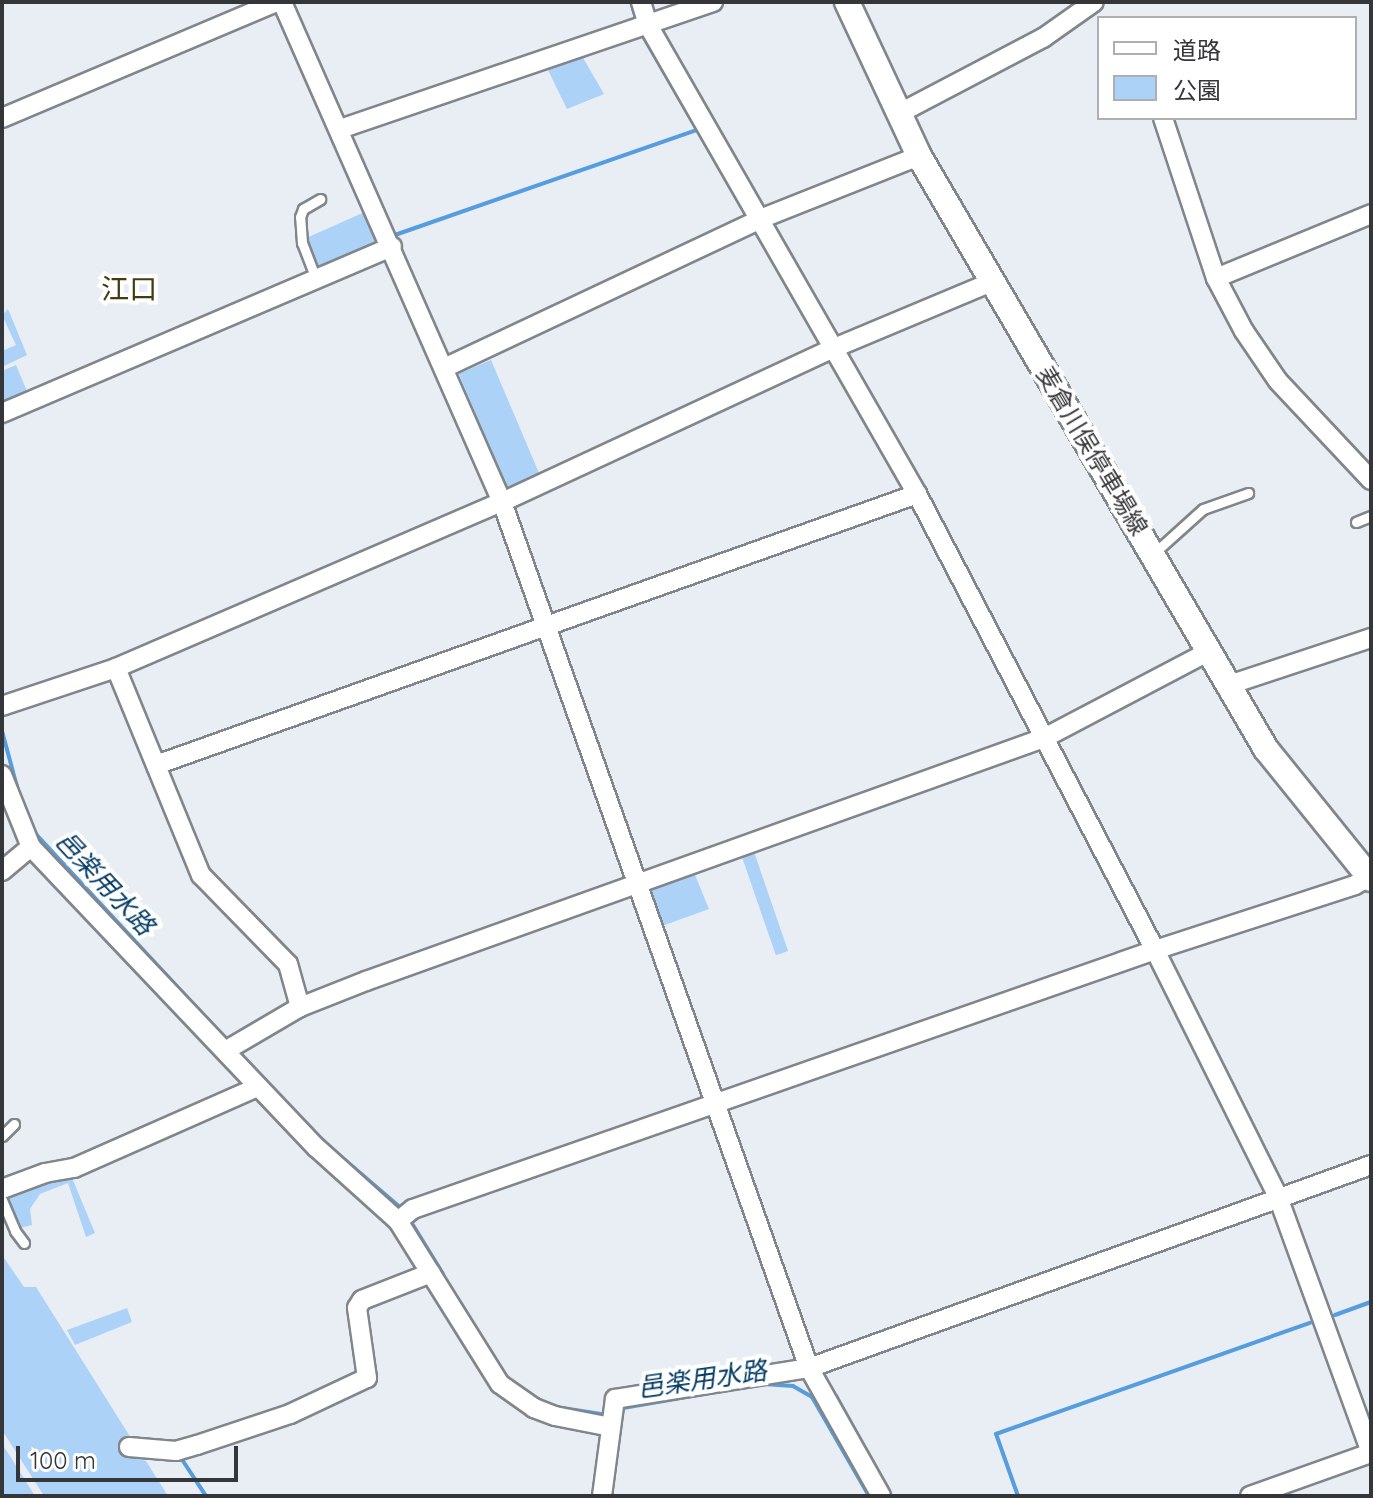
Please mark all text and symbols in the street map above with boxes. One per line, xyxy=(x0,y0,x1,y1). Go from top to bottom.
legend xyxy=(1097,16,1357,120)
text: 道路 xyxy=(1173,35,1221,65)
text: 公園 xyxy=(1173,75,1221,105)
district label: 江口 xyxy=(101,272,157,306)
street label: 麦倉川俣停車場線 xyxy=(1030,361,1154,541)
water label: 邑楽用水路 xyxy=(49,825,161,941)
water label: 邑楽用水路 xyxy=(635,1355,769,1403)
scale bar xyxy=(20,1430,242,1480)
text: 100 m xyxy=(30,1445,96,1475)

